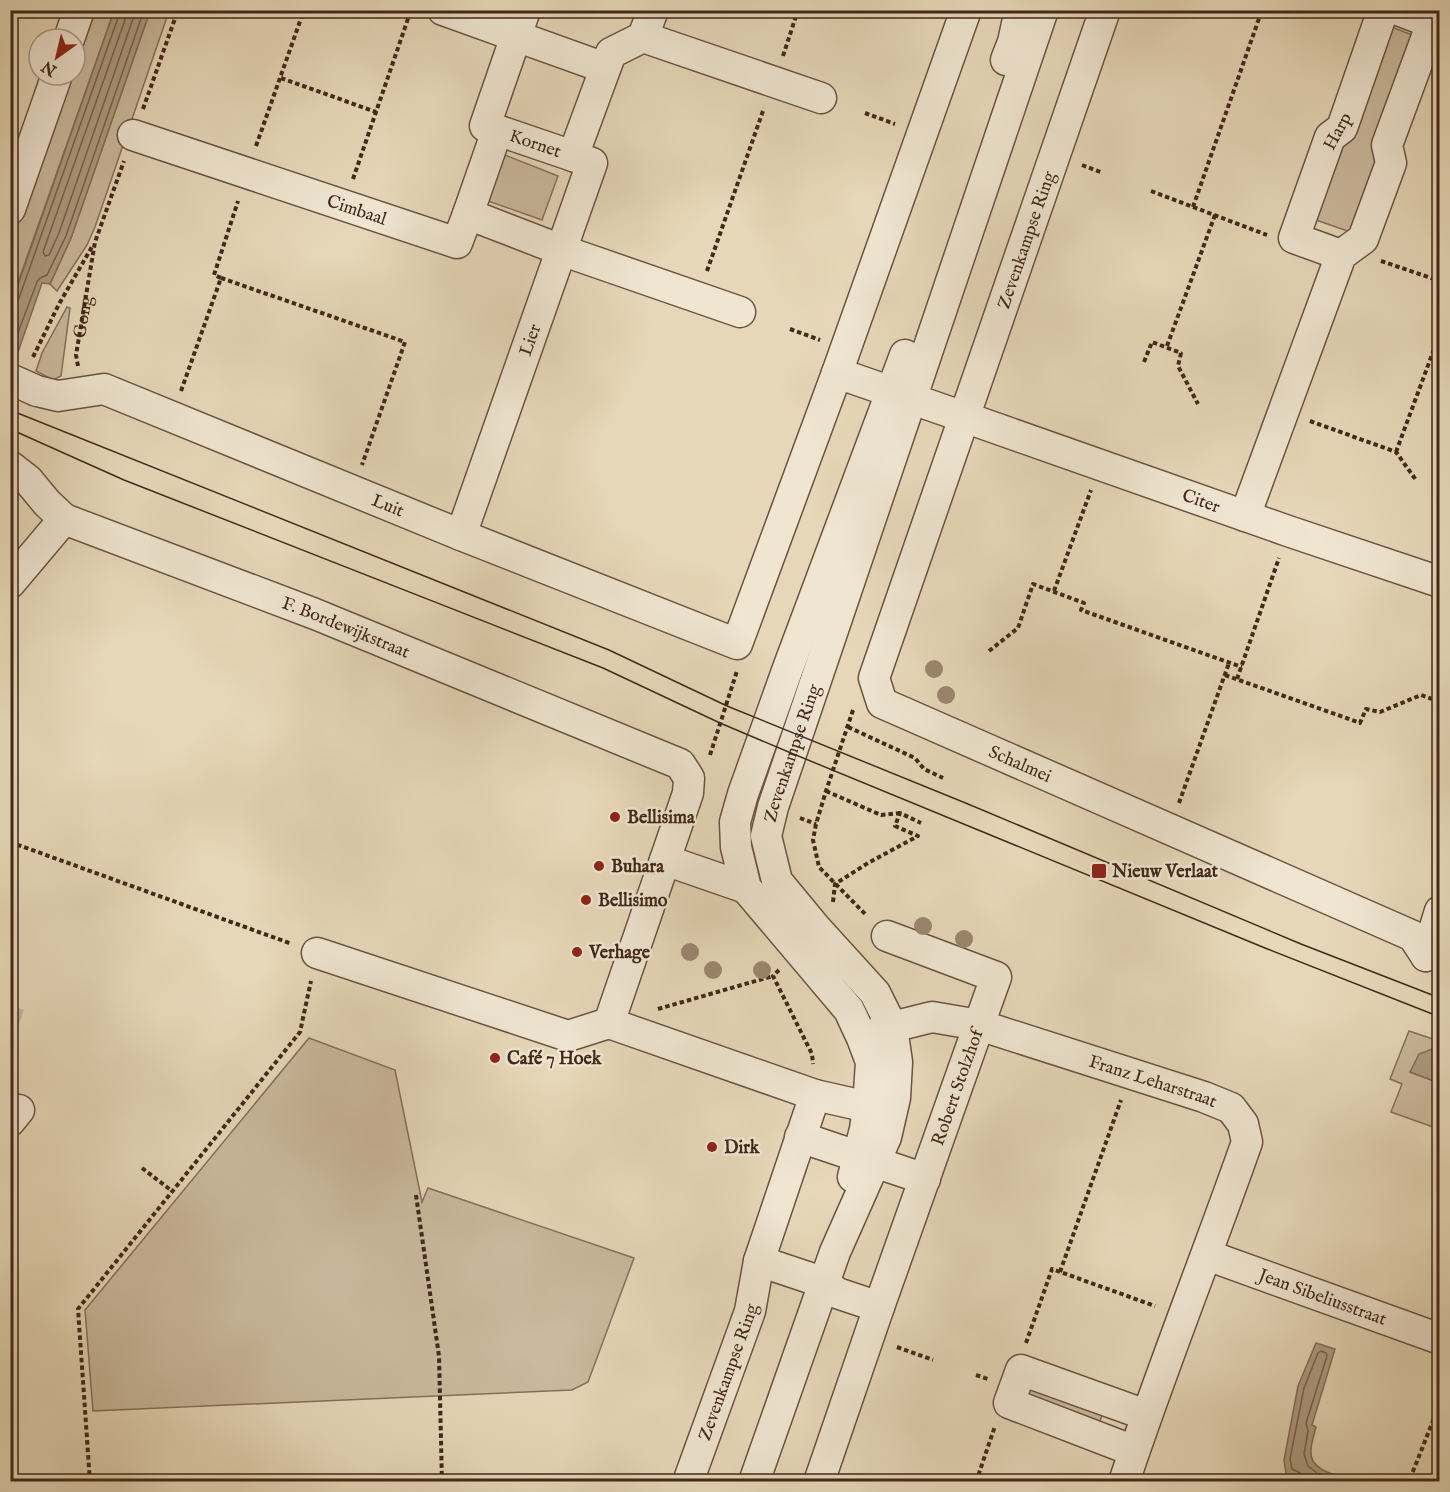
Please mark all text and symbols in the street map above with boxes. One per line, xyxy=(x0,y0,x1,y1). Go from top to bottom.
north arrow xyxy=(27,27,87,87)
text: N xyxy=(38,56,62,80)
street label: Harp xyxy=(1319,109,1358,155)
street label: Kornet xyxy=(506,125,564,164)
street label: Zevenkampse Ring xyxy=(993,168,1062,312)
street label: Cimbaal xyxy=(324,190,389,232)
street label: Gong xyxy=(69,293,99,340)
street label: Lier xyxy=(515,321,548,359)
street label: Citer xyxy=(1179,485,1223,519)
street label: Luit xyxy=(368,490,407,523)
street label: F. Bordewijkstraat xyxy=(278,593,413,665)
street label: Zevenkampse Ring xyxy=(760,681,827,825)
street label: Schalmei xyxy=(985,741,1055,789)
place label: Bellisima xyxy=(627,807,696,830)
marker: Bellisima xyxy=(608,810,622,824)
place label: Buhara xyxy=(611,856,665,879)
marker: Buhara xyxy=(592,859,606,873)
place label: Nieuw Verlaat xyxy=(1111,861,1219,884)
marker: Nieuw Verlaat xyxy=(1090,862,1108,880)
place label: Bellisimo xyxy=(598,890,668,913)
marker: Bellisimo xyxy=(579,893,593,907)
place label: Verhage xyxy=(588,942,651,965)
marker: Verhage xyxy=(570,945,584,959)
street label: Robert Stolzhof xyxy=(927,1023,991,1149)
place label: Café 7 Hoek xyxy=(507,1048,603,1071)
marker: Café 7 Hoek xyxy=(488,1051,502,1065)
street label: Franz Leharstraat xyxy=(1086,1051,1220,1114)
place label: Dirk xyxy=(724,1137,761,1160)
marker: Dirk xyxy=(705,1140,719,1154)
street label: Jean Sibeliusstraat xyxy=(1253,1264,1389,1332)
street label: Zevenkampse Ring xyxy=(694,1302,764,1444)

